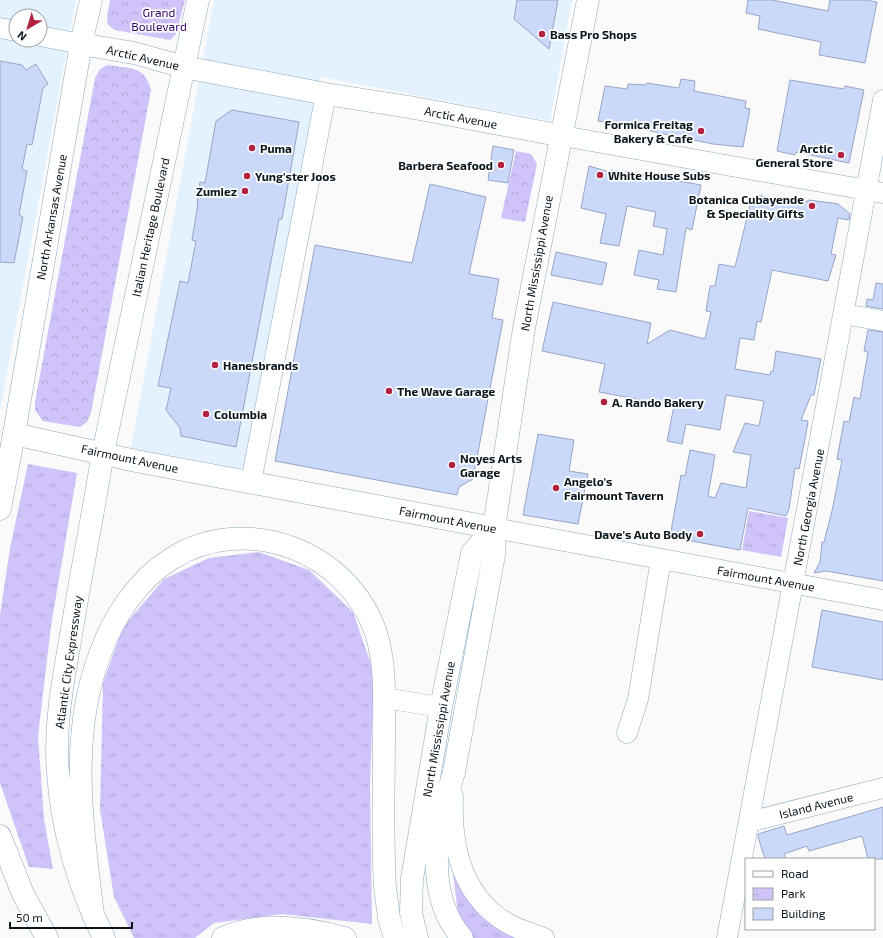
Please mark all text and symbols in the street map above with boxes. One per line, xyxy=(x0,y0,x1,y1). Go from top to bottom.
park label: Grand Boulevard xyxy=(131,5,187,33)
north arrow xyxy=(8,8,48,48)
place label: Bass Pro Shops xyxy=(550,27,637,41)
text: N xyxy=(14,29,29,44)
marker: Bass Pro Shops xyxy=(537,29,547,39)
street label: Arctic Avenue xyxy=(105,42,181,72)
street label: Arctic Avenue xyxy=(423,103,499,131)
place label: Formica Freitag Bakery & Cafe xyxy=(605,117,693,146)
marker: Formica Freitag Bakery & Cafe xyxy=(696,126,706,136)
place label: Puma xyxy=(260,141,292,155)
place label: Arctic General Store xyxy=(755,141,833,169)
marker: Puma xyxy=(247,143,257,153)
marker: Arctic General Store xyxy=(836,150,846,160)
street label: North Arkansas Avenue xyxy=(33,153,69,281)
street label: Italian Heritage Boulevard xyxy=(128,156,172,298)
place label: Barbera Seafood xyxy=(398,158,493,172)
marker: Barbera Seafood xyxy=(496,160,506,170)
place label: White House Subs xyxy=(608,168,710,182)
place label: Yung'ster Joos xyxy=(255,169,336,183)
marker: White House Subs xyxy=(595,170,605,180)
marker: Yung'ster Joos xyxy=(242,171,252,181)
place label: Zumiez xyxy=(196,184,237,198)
marker: Zumiez xyxy=(240,186,250,196)
place label: Botanica Cubayende & Speciality Gifts xyxy=(689,192,804,221)
street label: North Mississippi Avenue xyxy=(517,194,555,332)
marker: Botanica Cubayende & Speciality Gifts xyxy=(807,201,817,211)
place label: Hanesbrands xyxy=(223,358,298,372)
marker: Hanesbrands xyxy=(210,360,220,370)
place label: The Wave Garage xyxy=(397,384,496,398)
marker: The Wave Garage xyxy=(384,386,394,396)
place label: A. Rando Bakery xyxy=(612,395,704,410)
marker: A. Rando Bakery xyxy=(599,397,609,407)
place label: Columbia xyxy=(214,407,267,421)
marker: Columbia xyxy=(201,409,211,419)
street label: Fairmount Avenue xyxy=(80,441,180,475)
street label: North Georgia Avenue xyxy=(790,447,826,567)
place label: Noyes Arts Garage xyxy=(460,451,522,479)
marker: Noyes Arts Garage xyxy=(447,460,457,470)
place label: Angelo's Fairmount Tavern xyxy=(564,474,664,502)
marker: Angelo's Fairmount Tavern xyxy=(551,483,561,493)
street label: Fairmount Avenue xyxy=(398,503,498,535)
place label: Dave's Auto Body xyxy=(594,527,692,542)
marker: Dave's Auto Body xyxy=(695,529,705,539)
street label: Fairmount Avenue xyxy=(716,563,816,593)
street label: Atlantic City Expressway xyxy=(52,594,84,730)
street label: North Mississippi Avenue xyxy=(419,660,457,798)
street label: Island Avenue xyxy=(778,789,854,821)
legend xyxy=(745,858,875,930)
text: Road xyxy=(781,866,809,880)
text: Park xyxy=(781,886,806,900)
scale bar xyxy=(10,904,132,930)
text: Building xyxy=(781,906,826,920)
text: 50 m xyxy=(16,910,43,924)

